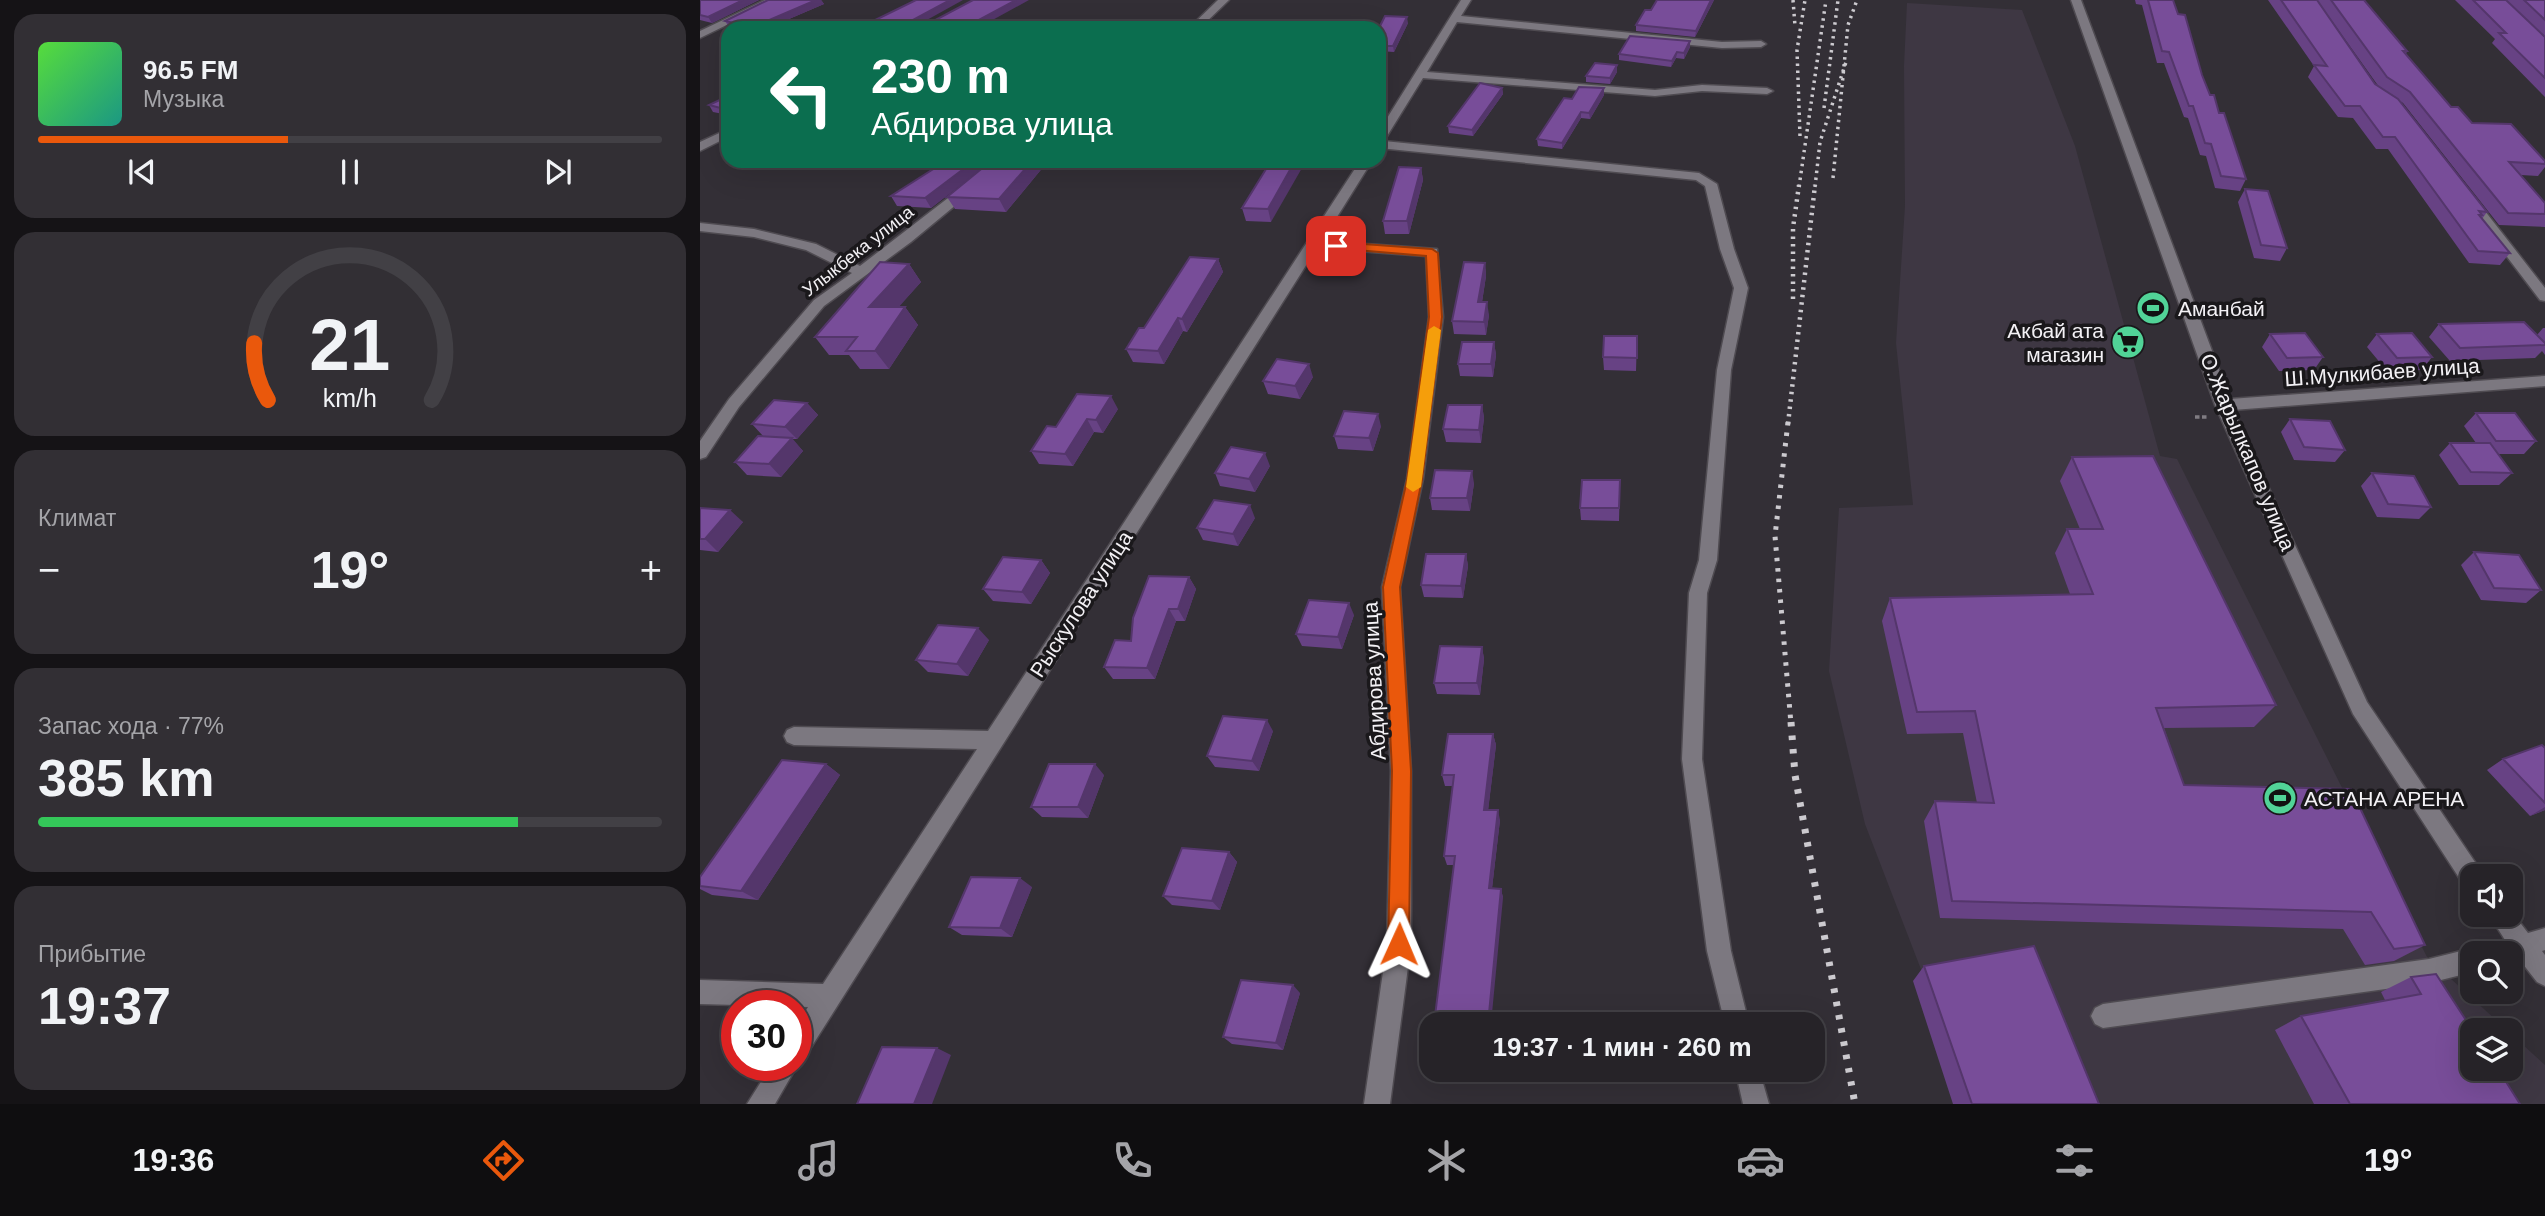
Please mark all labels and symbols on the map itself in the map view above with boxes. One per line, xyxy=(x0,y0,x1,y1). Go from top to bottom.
street label: Улыкбека улица xyxy=(799,201,918,300)
pin xyxy=(1306,216,1366,276)
sports icon: Аманбай xyxy=(2134,289,2172,327)
place label: Аманбай xyxy=(2178,297,2265,320)
place label: Акбай ата магазин xyxy=(2007,319,2104,366)
supermarket icon: Акбай ата магазин xyxy=(2109,323,2147,361)
street label: О.Жарылкапов улица xyxy=(2196,350,2300,554)
street label: Ш.Мулкибаев улица xyxy=(2284,354,2481,390)
street label: Рыскулова улица xyxy=(1025,526,1137,681)
street label: Абдирова улица xyxy=(1358,601,1390,761)
sports icon: АСТАНА АРЕНА xyxy=(2261,779,2299,817)
place label: АСТАНА АРЕНА xyxy=(2304,787,2464,810)
position arrow xyxy=(1362,907,1436,981)
speed limit sign: 30 xyxy=(721,990,812,1081)

